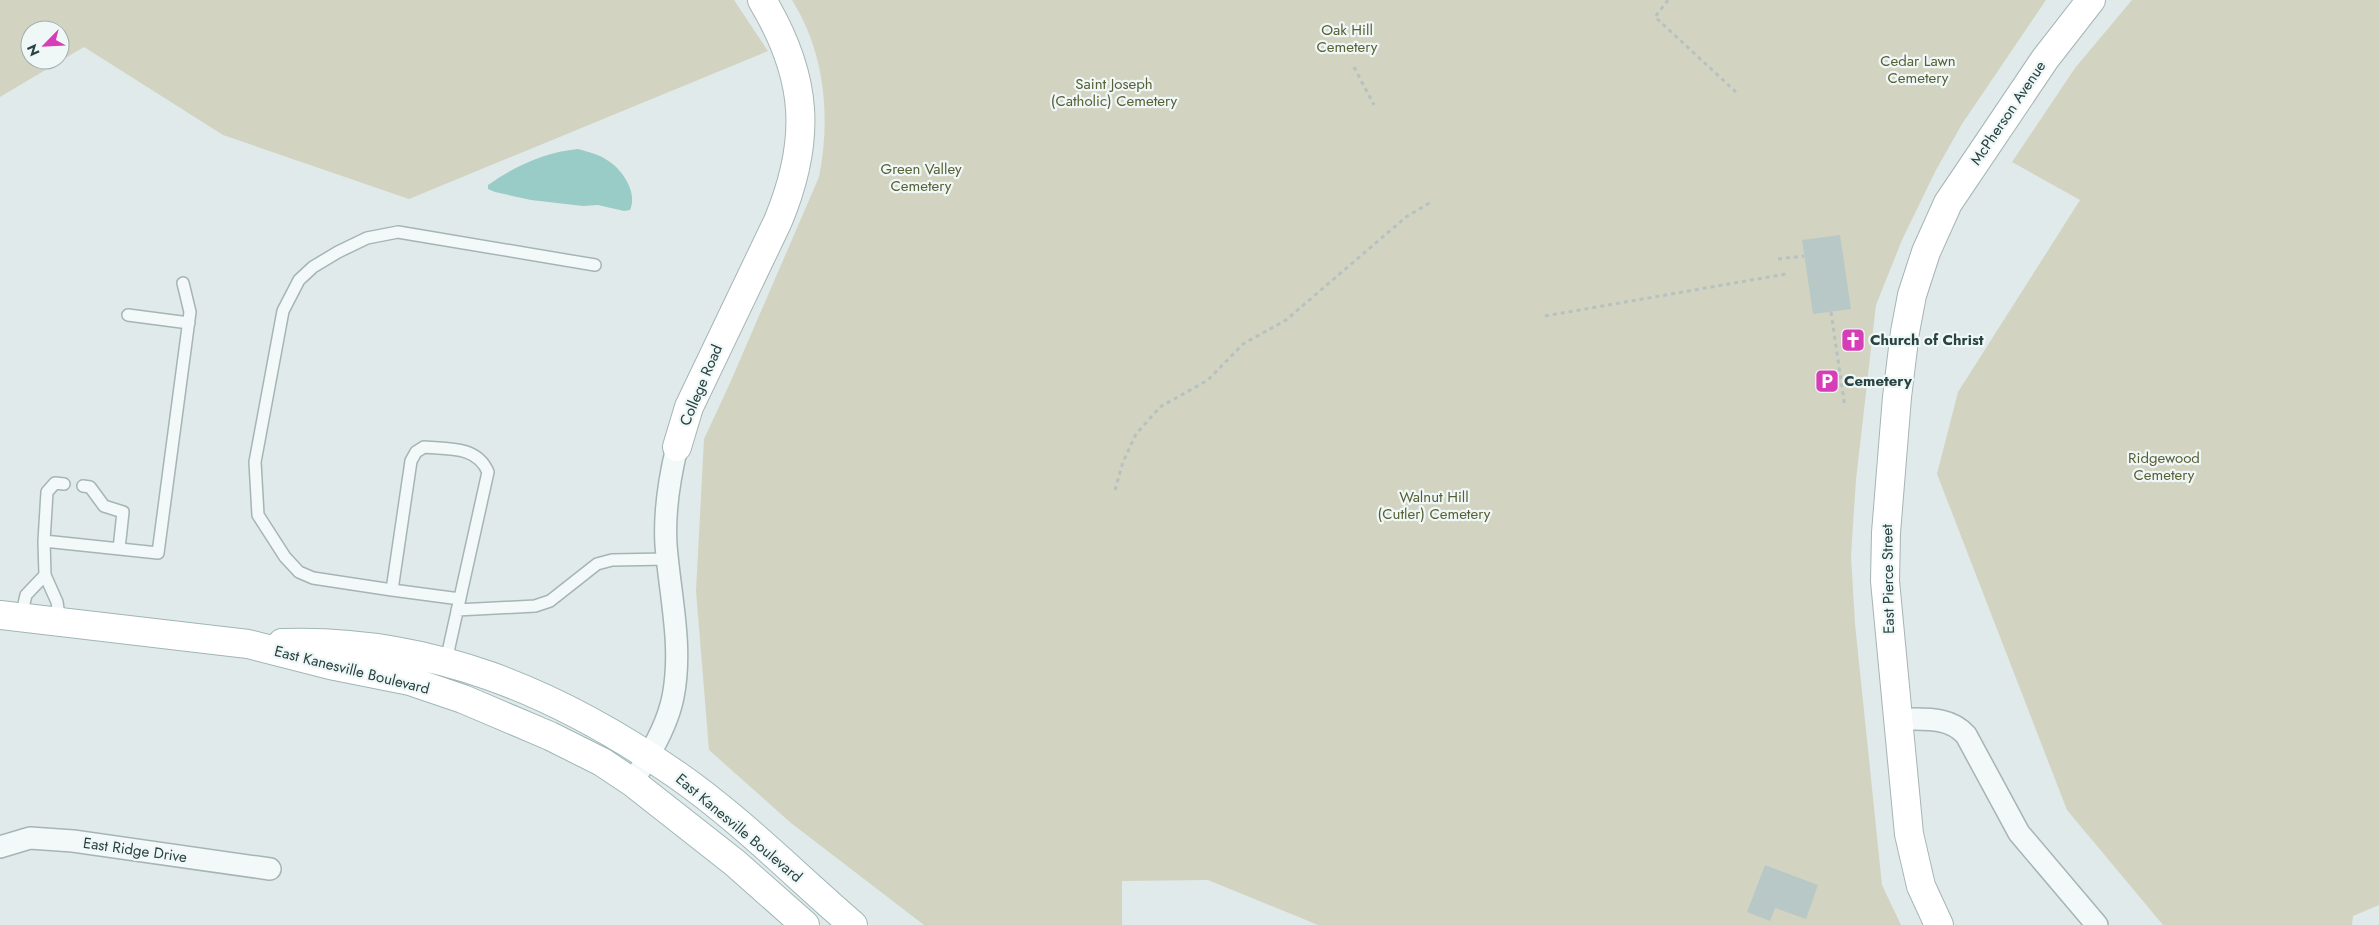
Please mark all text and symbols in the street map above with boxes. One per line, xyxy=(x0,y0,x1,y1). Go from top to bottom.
park label: Oak Hill Cemetery xyxy=(1317,19,1378,58)
north arrow xyxy=(20,20,70,70)
text: N xyxy=(22,41,45,59)
park label: Cedar Lawn Cemetery xyxy=(1880,50,1956,89)
street label: McPherson Avenue xyxy=(1965,56,2051,170)
park label: Saint Joseph (Catholic) Cemetery xyxy=(1051,73,1178,112)
park label: Green Valley Cemetery xyxy=(881,158,962,197)
church icon: Church of Christ xyxy=(1840,327,1866,353)
place label: Church of Christ xyxy=(1870,329,1984,351)
street label: College Road xyxy=(674,341,728,429)
parking icon: Cemetery xyxy=(1814,368,1840,394)
place label: Cemetery xyxy=(1844,370,1912,392)
park label: Ridgewood Cemetery xyxy=(2128,447,2200,486)
park label: Walnut Hill (Cutler) Cemetery xyxy=(1378,486,1491,525)
street label: East Pierce Street xyxy=(1876,524,1900,634)
street label: East Kanesville Boulevard xyxy=(272,640,432,700)
street label: East Kanesville Boulevard xyxy=(671,768,807,888)
street label: East Ridge Drive xyxy=(82,832,189,868)

